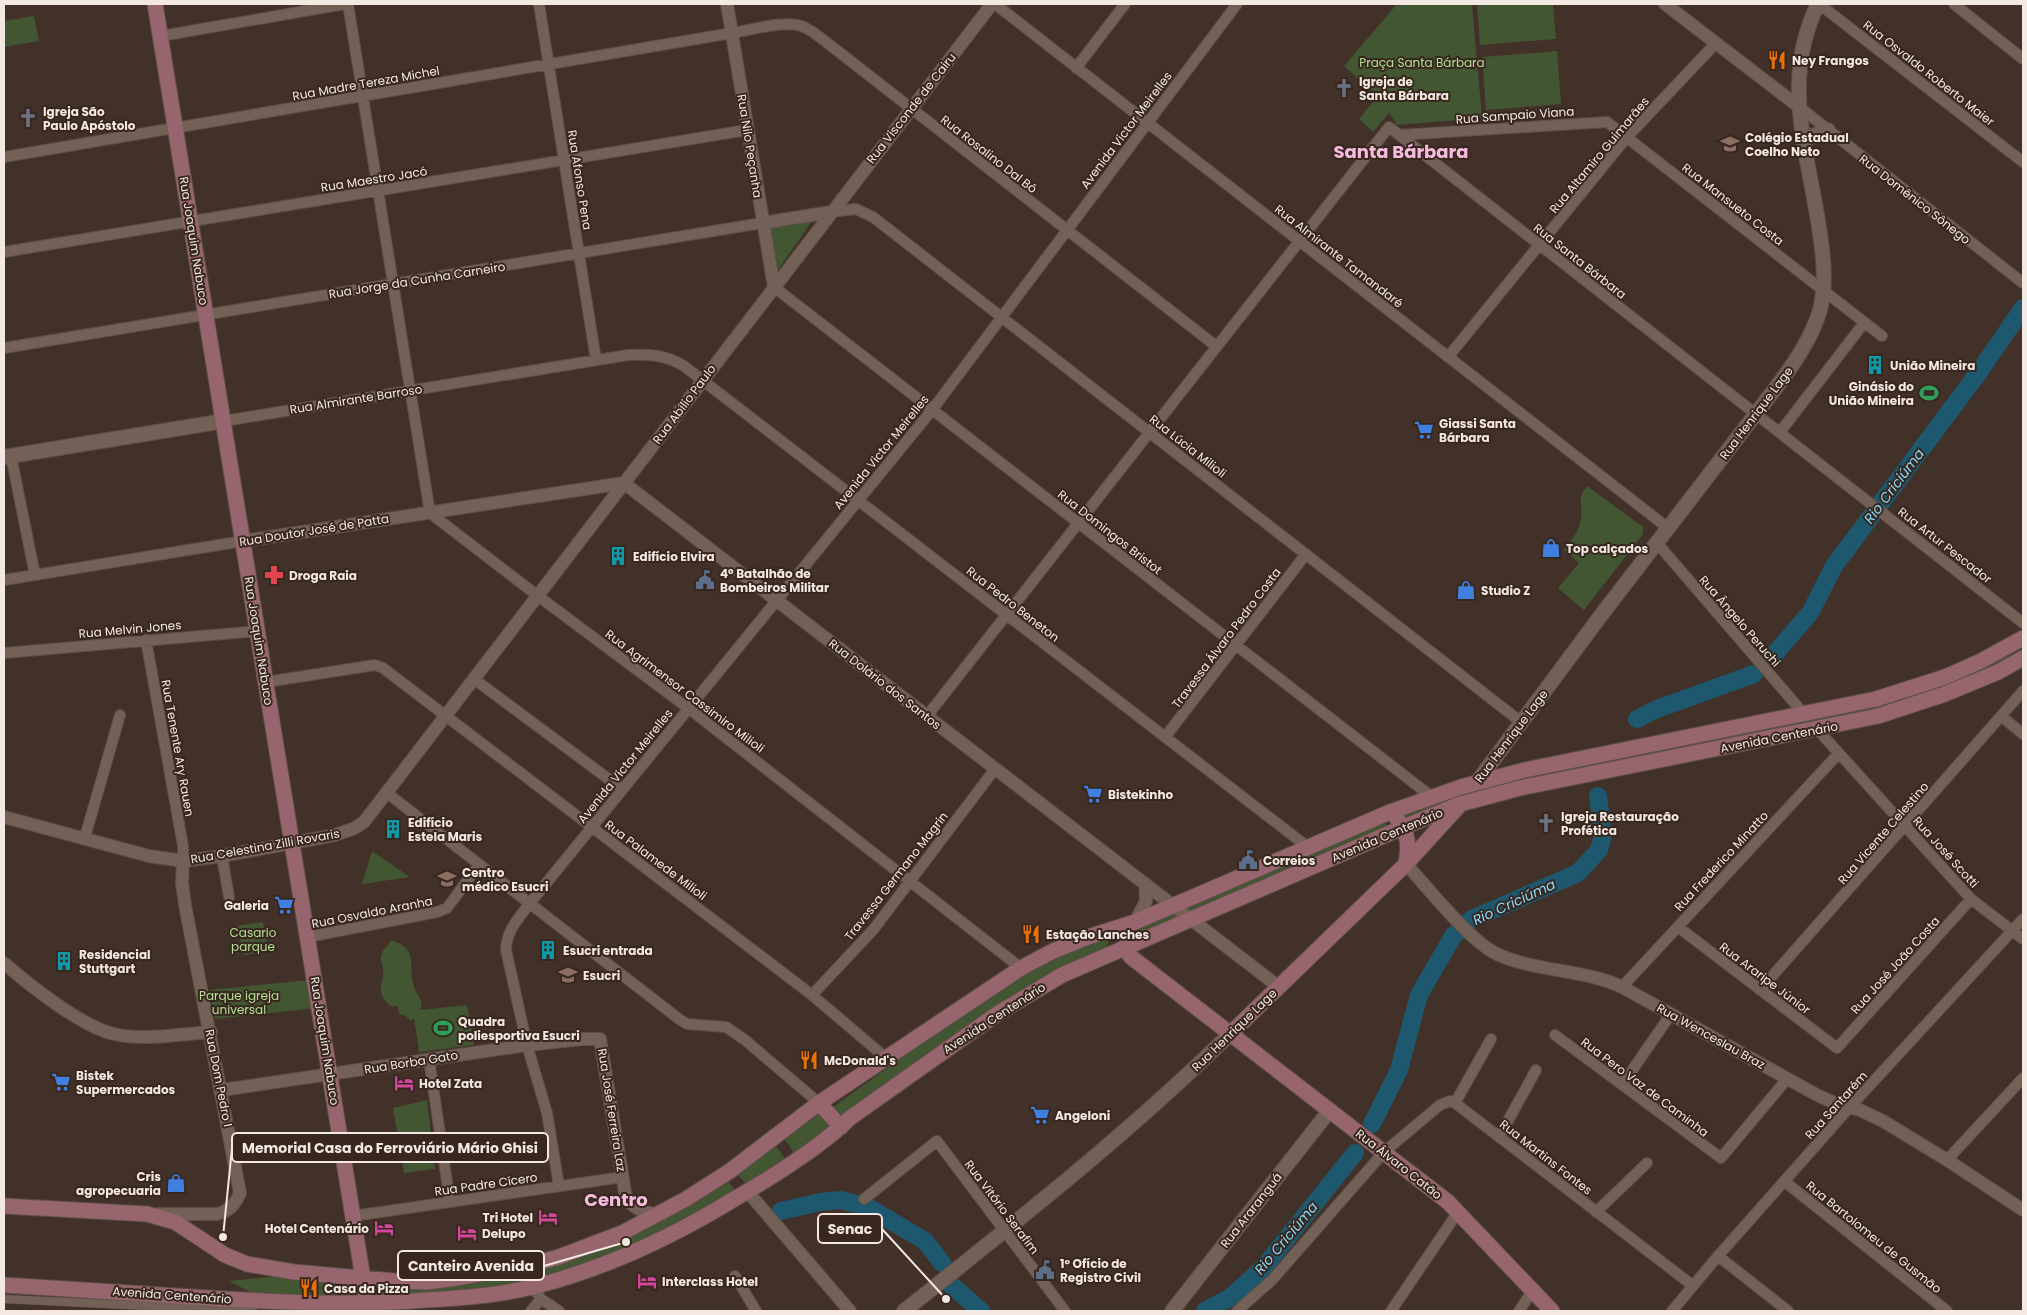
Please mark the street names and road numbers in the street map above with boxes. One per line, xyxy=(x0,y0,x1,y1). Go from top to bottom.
street label: Rua Osvaldo Roberto Maier xyxy=(1860,16,1999,130)
street label: Rua Visconde de Cairu xyxy=(862,49,960,167)
street label: Rua Madre Tereza Michel xyxy=(291,62,441,104)
street label: Avenida Victor Meirelles xyxy=(1076,68,1176,192)
street label: Rua Nilo Peçanha xyxy=(733,93,767,199)
street label: Rua Altamiro Guimarães xyxy=(1545,93,1653,217)
street label: Rua Sampaio Viana xyxy=(1455,102,1575,128)
street label: Rua Rosalino Dal Bó xyxy=(937,111,1041,197)
street label: Rua Afonso Pena xyxy=(564,129,596,231)
street label: Rua Domênico Sônego xyxy=(1856,150,1974,248)
street label: Rua Mansueto Costa xyxy=(1679,159,1787,249)
street label: Rua Maestro Jacó xyxy=(320,162,429,196)
street label: Rua Joaquim Nabuco xyxy=(175,175,213,307)
street label: Rua Almirante Tamandaré xyxy=(1271,200,1407,312)
street label: Rua Santa Bárbara xyxy=(1530,219,1630,303)
street label: Rua Jorge da Cunha Carneiro xyxy=(327,258,507,302)
street label: Rua Abílio Paulo xyxy=(648,360,720,447)
street label: Rua Henrique Lage xyxy=(1715,363,1797,463)
street label: Rua Almirante Barroso xyxy=(289,380,424,418)
street label: Avenida Victor Meirelles xyxy=(830,391,932,513)
street label: Rua Lúcia Milioli xyxy=(1146,411,1230,482)
street label: Rua Domingos Bristot xyxy=(1054,486,1166,578)
street label: Rua Artur Pescador xyxy=(1894,503,1996,587)
street label: Rua Doutor José de Patta xyxy=(238,510,390,550)
street label: Rua Pedro Beneton xyxy=(963,562,1063,646)
street label: Travessa Álvaro Pedro Costa xyxy=(1167,564,1285,712)
street label: Rua Ângelo Peruchi xyxy=(1696,572,1784,670)
street label: Rua Joaquim Nabuco xyxy=(240,575,278,707)
street label: Rua Melvin Jones xyxy=(78,616,182,642)
street label: Rua Agrimensor Cassimiro Milioli xyxy=(602,625,768,757)
street label: Rua Dolário dos Santos xyxy=(825,635,945,733)
street label: Rua Tenente Ary Rauen xyxy=(158,678,198,818)
street label: Rua Henrique Lage xyxy=(1470,686,1552,786)
street label: Avenida Victor Meirelles xyxy=(574,705,676,827)
street label: Avenida Centenário xyxy=(1719,717,1840,757)
street label: Rua Vicente Celestino xyxy=(1834,778,1933,888)
street label: Avenida Centenário xyxy=(1329,804,1446,866)
street label: Rua Frederico Minatto xyxy=(1670,807,1772,915)
street label: Travessa Germano Magrin xyxy=(840,808,952,944)
street label: Rua José Scotti xyxy=(1909,813,1983,892)
street label: Rua Palamede Milioli xyxy=(601,816,711,904)
street label: Rua Celestina Zilli Rovaris xyxy=(189,825,341,867)
street label: Rua Osvaldo Aranha xyxy=(310,892,434,932)
street label: Rua José João Costa xyxy=(1847,913,1943,1017)
street label: Rua Araripe Júnior xyxy=(1716,938,1814,1018)
street label: Rua Joaquim Nabuco xyxy=(306,975,344,1107)
street label: Avenida Centenário xyxy=(939,978,1049,1058)
street label: Rua Henrique Lage xyxy=(1188,985,1280,1075)
street label: Rua Wenceslau Braz xyxy=(1654,999,1768,1073)
street label: Rua Dom Pedro I xyxy=(201,1028,237,1128)
street label: Rua Pero Vaz de Caminha xyxy=(1578,1033,1712,1141)
street label: Rua Borba Gato xyxy=(363,1046,459,1078)
street label: Rua José Ferreira Laz xyxy=(594,1047,630,1173)
street label: Rua Santarém xyxy=(1801,1067,1871,1143)
street label: Rua Martins Fontes xyxy=(1496,1115,1596,1199)
street label: Rua Álvaro Catão xyxy=(1352,1125,1446,1203)
street label: Rua Vitório Serafim xyxy=(961,1156,1043,1258)
street label: Rua Padre Cícero xyxy=(433,1168,539,1200)
street label: Rua Araranguá xyxy=(1216,1169,1286,1251)
street label: Rua Bartolomeu de Gusmão xyxy=(1803,1177,1946,1297)
street label: Avenida Centenário xyxy=(112,1282,232,1308)

